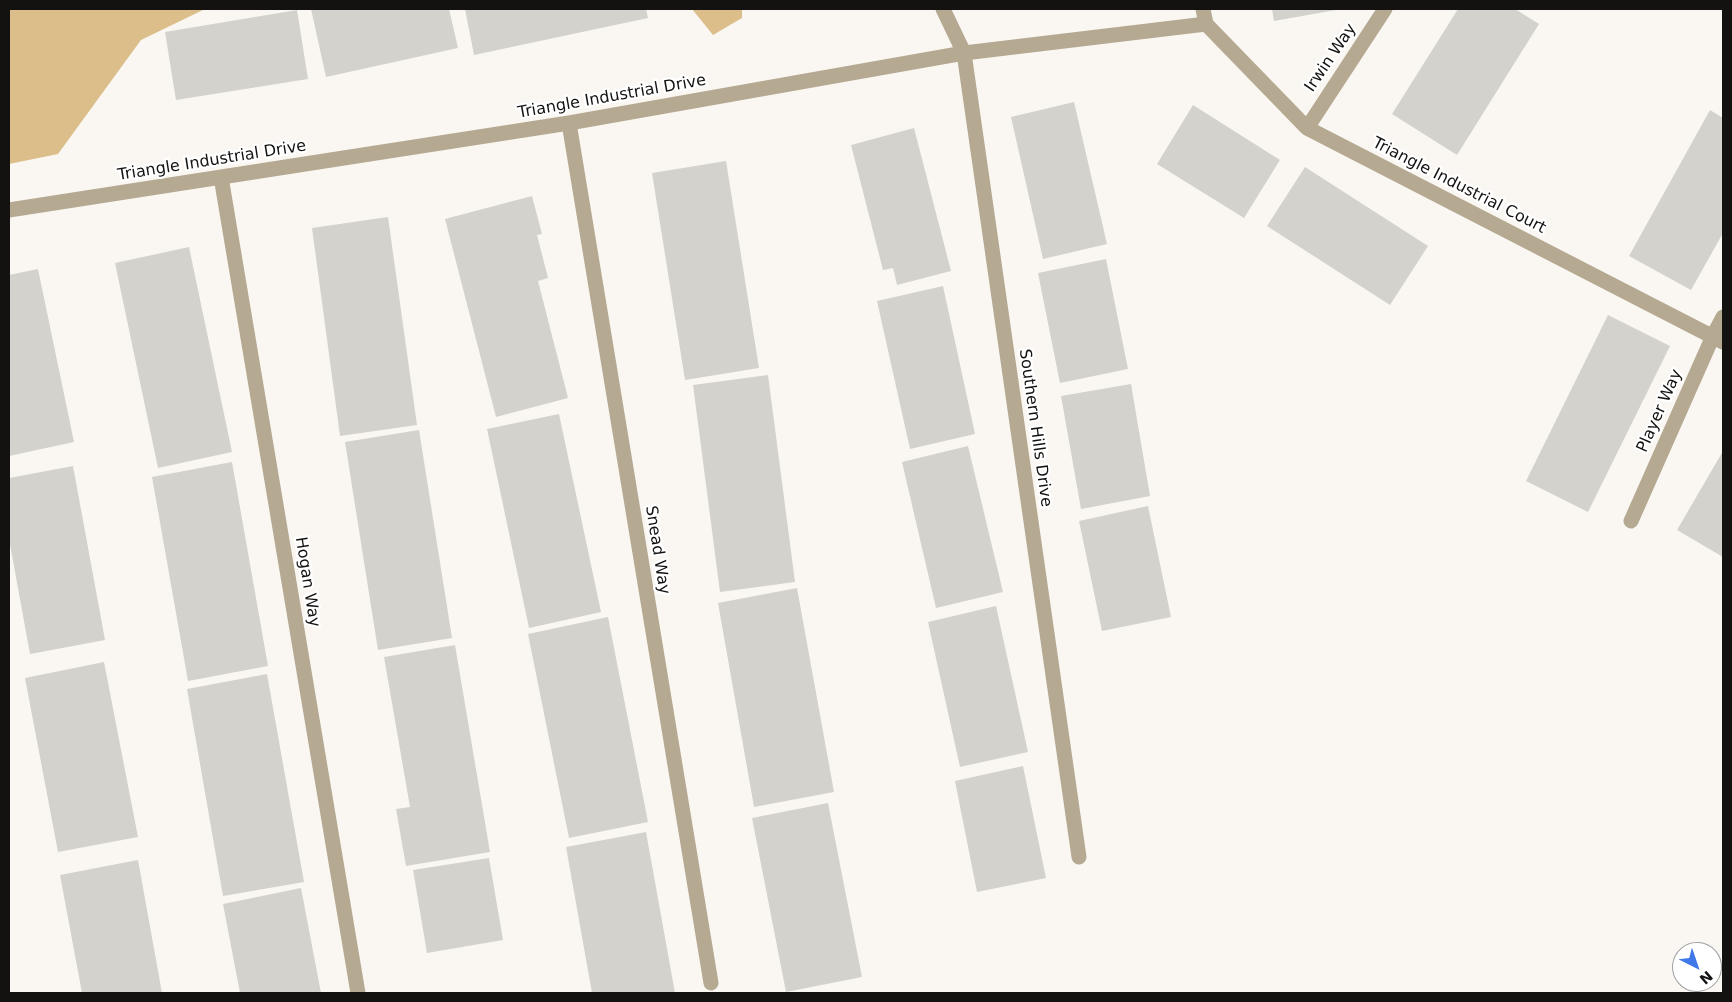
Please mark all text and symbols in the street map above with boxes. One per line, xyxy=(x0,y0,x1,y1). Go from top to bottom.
street label: Irwin Way xyxy=(1301,20,1361,96)
street label: Triangle Industrial Drive xyxy=(516,71,708,123)
street label: Triangle Industrial Court xyxy=(1369,134,1549,238)
street label: Triangle Industrial Drive xyxy=(116,137,308,185)
street label: Southern Hills Drive xyxy=(1014,348,1056,508)
street label: Player Way xyxy=(1633,366,1687,456)
street label: Snead Way xyxy=(641,504,673,596)
street label: Hogan Way xyxy=(290,536,324,628)
north arrow xyxy=(1672,942,1722,992)
text: N xyxy=(1697,968,1716,987)

